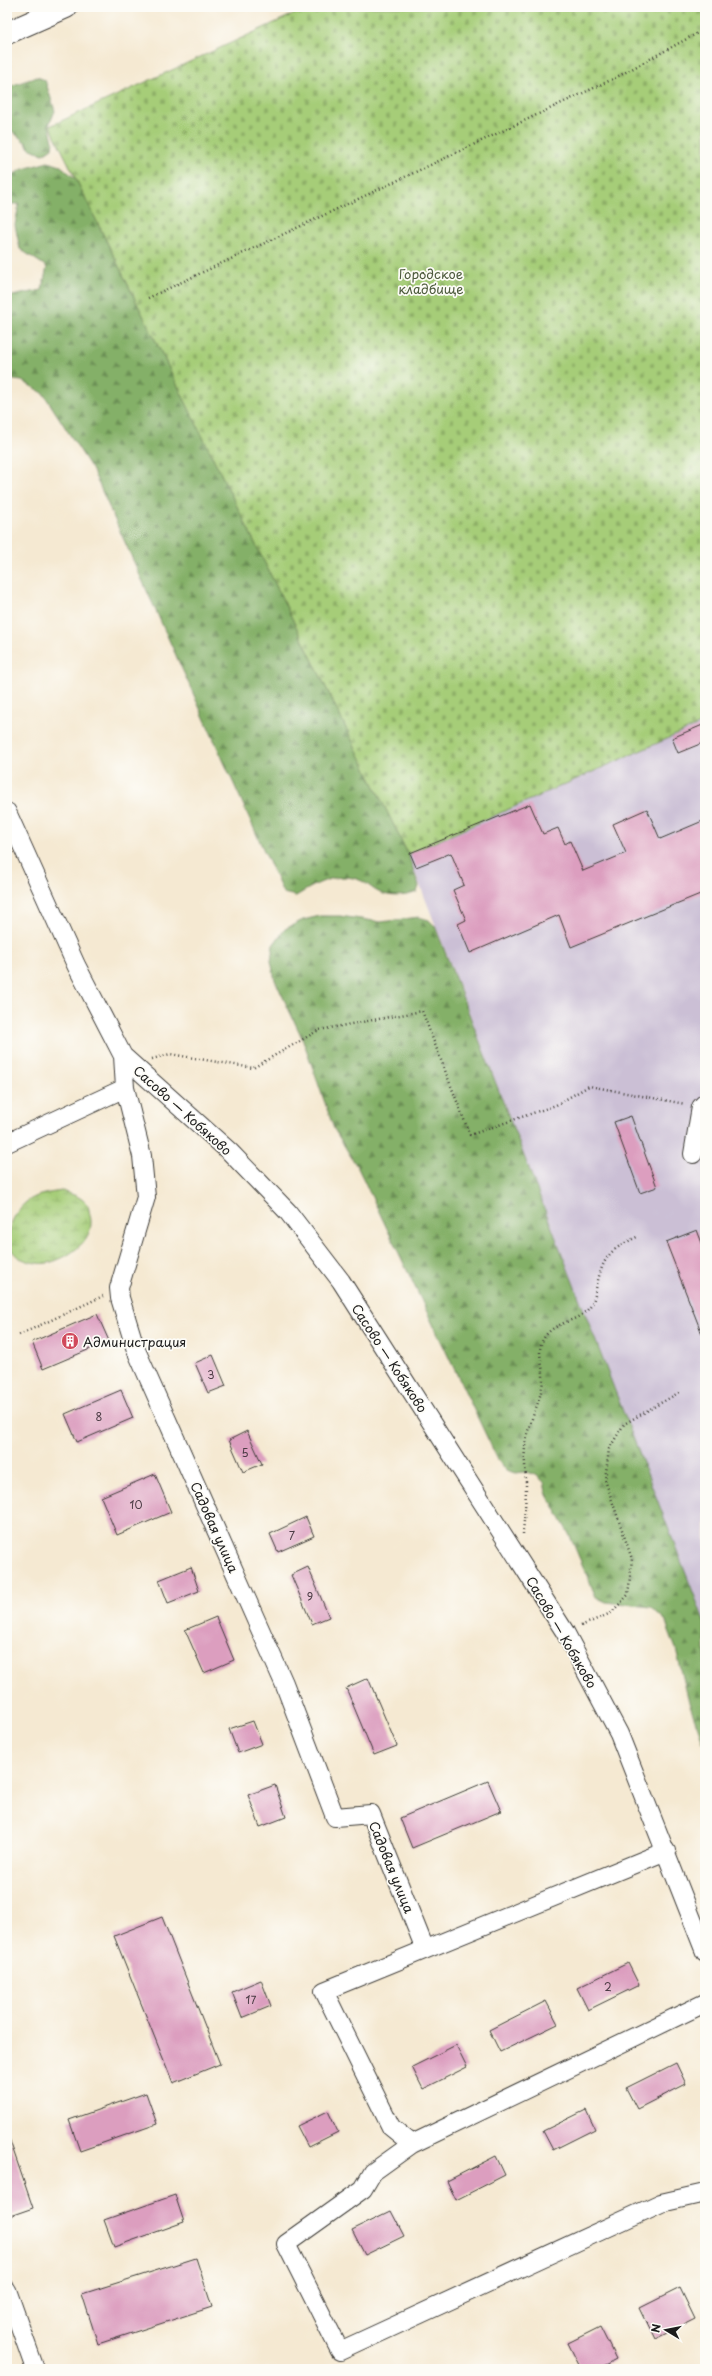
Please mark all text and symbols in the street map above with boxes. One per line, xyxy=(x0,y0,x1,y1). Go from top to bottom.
park label: Городское кладбище xyxy=(398,264,464,298)
street label: Сасово — Кобяково xyxy=(130,1061,236,1159)
street label: Сасово — Кобяково xyxy=(348,1300,432,1416)
building icon: Администрация xyxy=(60,1331,80,1351)
place label: Администрация xyxy=(83,1332,186,1351)
house number: 3 xyxy=(207,1366,215,1383)
house number: 8 xyxy=(96,1408,103,1425)
house number: 5 xyxy=(241,1444,249,1461)
street label: Садовая улица xyxy=(186,1478,244,1576)
house number: 10 xyxy=(130,1496,142,1513)
house number: 7 xyxy=(289,1527,295,1544)
street label: Сасово — Кобяково xyxy=(522,1572,602,1692)
house number: 9 xyxy=(307,1588,313,1605)
street label: Садовая улица xyxy=(365,1818,419,1917)
house number: 2 xyxy=(604,1978,612,1995)
house number: 17 xyxy=(246,1991,257,2008)
north arrow xyxy=(646,2310,686,2350)
text: N xyxy=(647,2322,665,2334)

